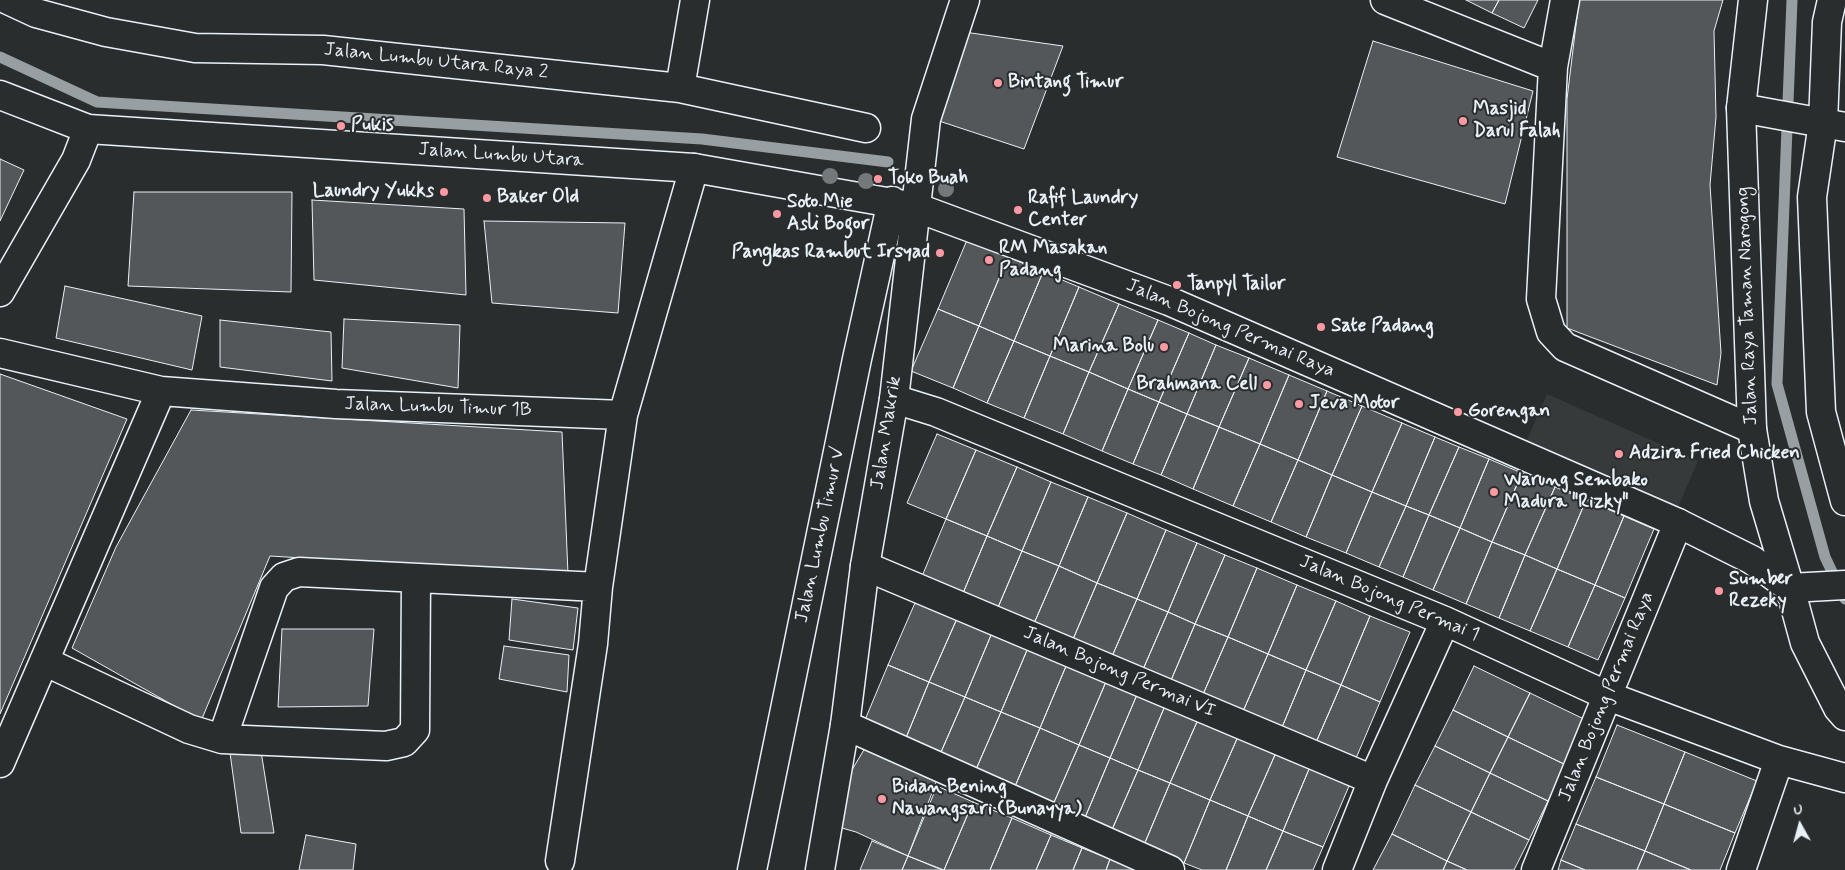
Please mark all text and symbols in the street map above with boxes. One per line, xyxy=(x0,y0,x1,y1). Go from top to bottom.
street label: Jalan Lumbu Utara Raya 2 xyxy=(323,39,549,85)
place label: Bintang Timur xyxy=(1008,72,1123,94)
marker: Bintang Timur xyxy=(992,77,1004,89)
place label: Masjid Darul Falah xyxy=(1473,99,1560,143)
place label: Pukis xyxy=(351,115,394,137)
marker: Masjid Darul Falah xyxy=(1457,115,1469,127)
marker: Pukis xyxy=(335,120,347,132)
street label: Jalan Lumbu Utara xyxy=(418,139,584,173)
place label: Toko Buah xyxy=(888,168,968,190)
marker: Toko Buah xyxy=(872,173,884,185)
place label: Laundry Yukks xyxy=(313,181,434,203)
marker: Laundry Yukks xyxy=(438,186,450,198)
street label: Jalan Raya Taman Narogong xyxy=(1732,186,1764,426)
place label: Baker Old xyxy=(497,187,579,209)
place label: Rafif Laundry Center xyxy=(1028,188,1138,232)
marker: Baker Old xyxy=(481,192,493,204)
place label: Soto Mie Asli Bogor xyxy=(787,192,869,236)
marker: Rafif Laundry Center xyxy=(1012,204,1024,216)
marker: Soto Mie Asli Bogor xyxy=(771,208,783,220)
place label: RM Masakan Padang xyxy=(999,238,1107,282)
place label: Pangkas Rambut Irsyad xyxy=(732,242,930,264)
marker: Pangkas Rambut Irsyad xyxy=(934,247,946,259)
marker: RM Masakan Padang xyxy=(983,254,995,266)
place label: Tanpyl Tailor xyxy=(1187,274,1285,296)
street label: Jalan Bojong Permai Raya xyxy=(1122,275,1338,383)
marker: Tanpyl Tailor xyxy=(1171,279,1183,291)
place label: Sate Padang xyxy=(1331,316,1434,338)
marker: Sate Padang xyxy=(1315,321,1327,333)
place label: Marina Bolu xyxy=(1053,336,1154,358)
marker: Marina Bolu xyxy=(1158,341,1170,353)
place label: Brahmana Cell xyxy=(1136,374,1257,396)
street label: Jalan Makrik xyxy=(867,375,907,491)
marker: Brahmana Cell xyxy=(1261,379,1273,391)
street label: Jalan Lumbu Timur 1B xyxy=(344,393,532,423)
place label: Jeva Motor xyxy=(1309,393,1399,415)
marker: Jeva Motor xyxy=(1293,398,1305,410)
place label: Gorengan xyxy=(1468,401,1550,423)
marker: Gorengan xyxy=(1452,406,1464,418)
place label: Adzira Fried Chicken xyxy=(1629,443,1800,465)
street label: Jalan Lumbu Timur V xyxy=(791,445,851,625)
marker: Adzira Fried Chicken xyxy=(1613,448,1625,460)
place label: Warung Sembako Madura "Rizky" xyxy=(1504,470,1648,514)
marker: Warung Sembako Madura "Rizky" xyxy=(1488,486,1500,498)
street label: Jalan Bojong Permai 1 xyxy=(1296,551,1482,647)
place label: Sumber Rezeky xyxy=(1729,569,1793,613)
marker: Sumber Rezeky xyxy=(1713,585,1725,597)
street label: Jalan Bojong Permai Raya xyxy=(1554,589,1660,805)
street label: Jalan Bojong Permai VI xyxy=(1020,622,1218,724)
place label: Bidan Bening Nawangsari (Bunayya) xyxy=(892,777,1082,821)
marker: Bidan Bening Nawangsari (Bunayya) xyxy=(876,793,888,805)
north arrow xyxy=(1775,800,1825,850)
text: U xyxy=(1793,801,1804,820)

